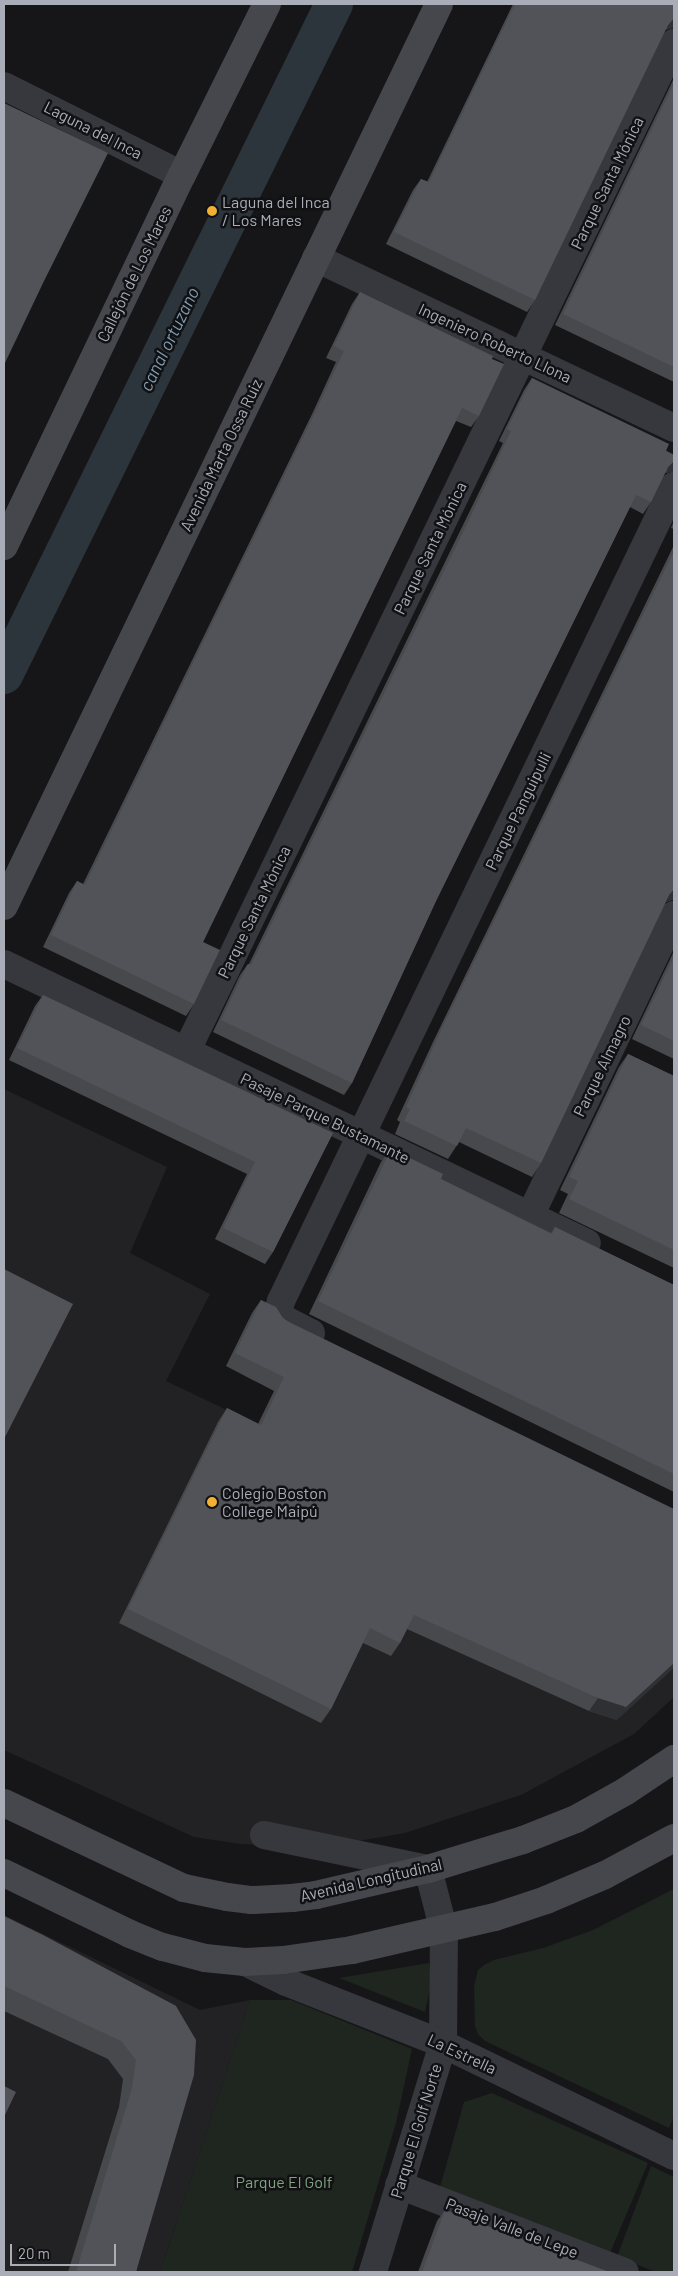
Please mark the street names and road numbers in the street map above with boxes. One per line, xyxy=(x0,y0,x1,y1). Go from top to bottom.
street label: Laguna del Inca xyxy=(41,97,145,163)
street label: Parque Santa Mónica xyxy=(567,114,647,252)
street label: Callejón de Los Mares xyxy=(93,203,175,345)
street label: Ingeniero Roberto Llona xyxy=(416,299,574,387)
street label: Avenida Marta Ossa Ruiz xyxy=(176,376,266,534)
street label: Parque Santa Mónica xyxy=(390,479,470,617)
street label: Parque Panguipulli xyxy=(481,749,555,873)
street label: Parque Santa Mónica xyxy=(214,843,294,981)
street label: Parque Almagro xyxy=(569,1012,635,1120)
street label: Pasaje Parque Bustamante xyxy=(237,1069,413,1167)
street label: Avenida Longitudinal xyxy=(298,1854,444,1906)
street label: La Estrella xyxy=(425,2030,499,2078)
street label: Parque El Golf Norte xyxy=(386,2061,446,2201)
street label: Pasaje Valle de Lepe xyxy=(443,2194,581,2262)

